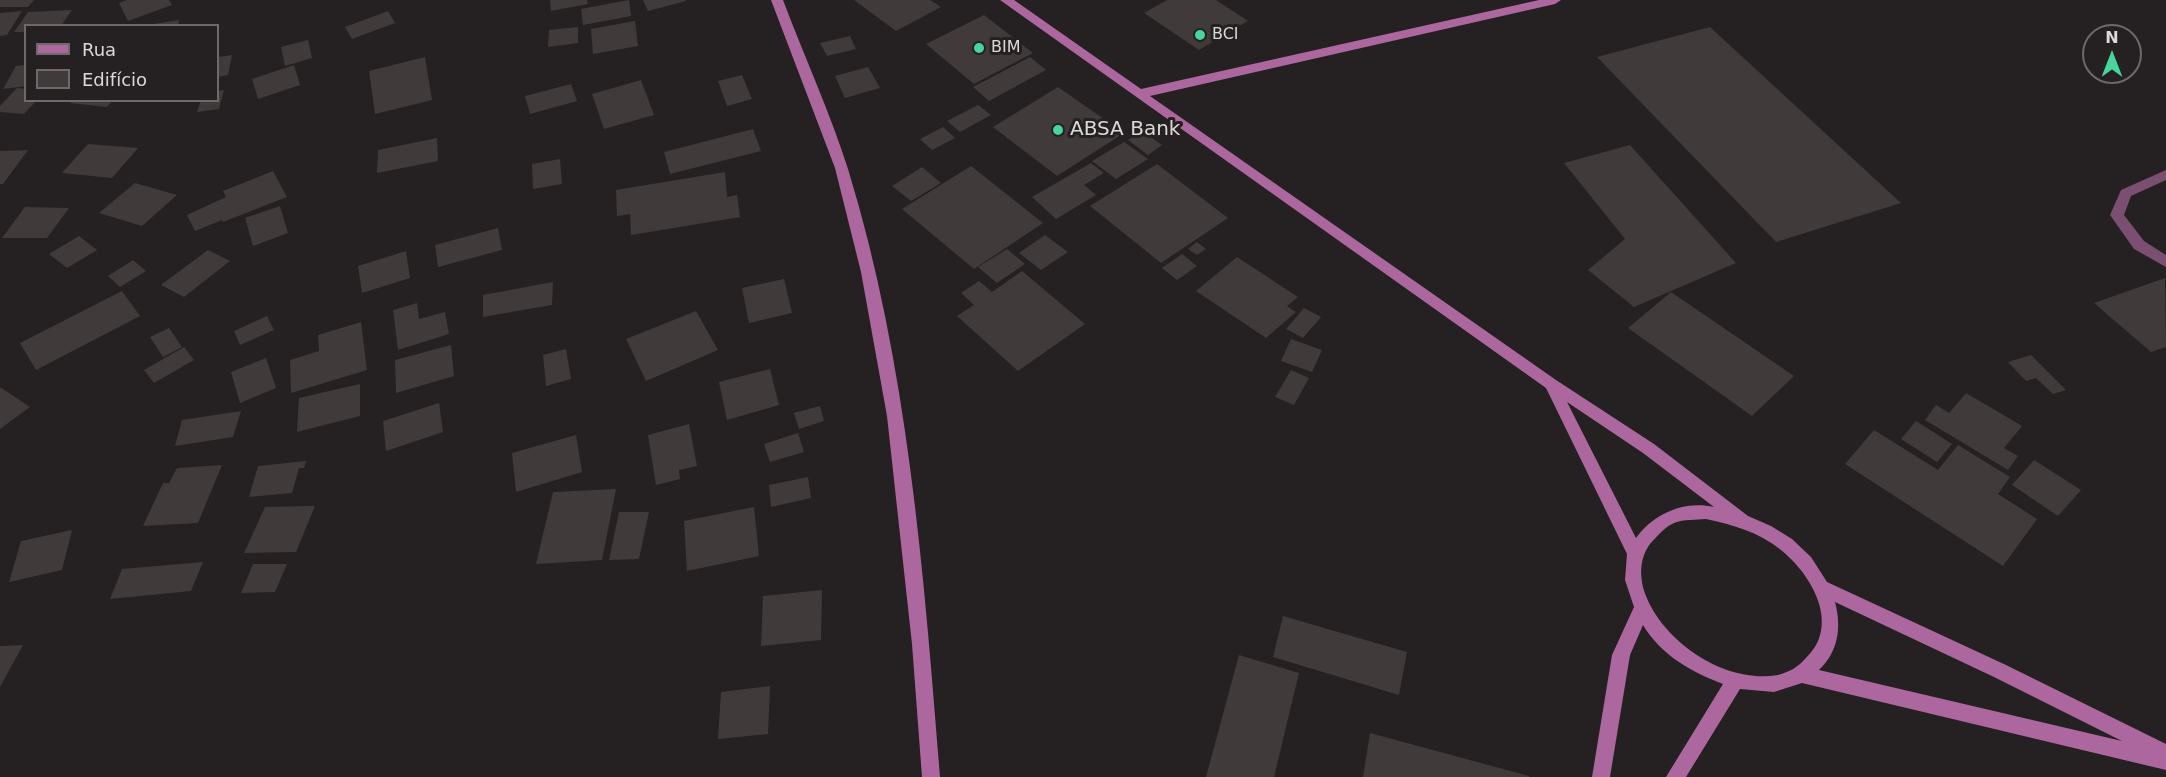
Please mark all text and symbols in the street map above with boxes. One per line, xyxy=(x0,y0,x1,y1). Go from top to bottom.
legend xyxy=(24,24,219,102)
north arrow xyxy=(2082,24,2142,84)
place label: BCI xyxy=(1212,25,1239,45)
marker: BCI xyxy=(1193,28,1207,42)
text: N xyxy=(2105,28,2119,47)
place label: BIM xyxy=(991,38,1020,58)
text: Rua xyxy=(82,39,116,60)
marker: BIM xyxy=(972,41,986,55)
text: Edifício xyxy=(82,69,147,90)
place label: ABSA Bank xyxy=(1070,118,1180,142)
marker: ABSA Bank xyxy=(1051,123,1065,137)

